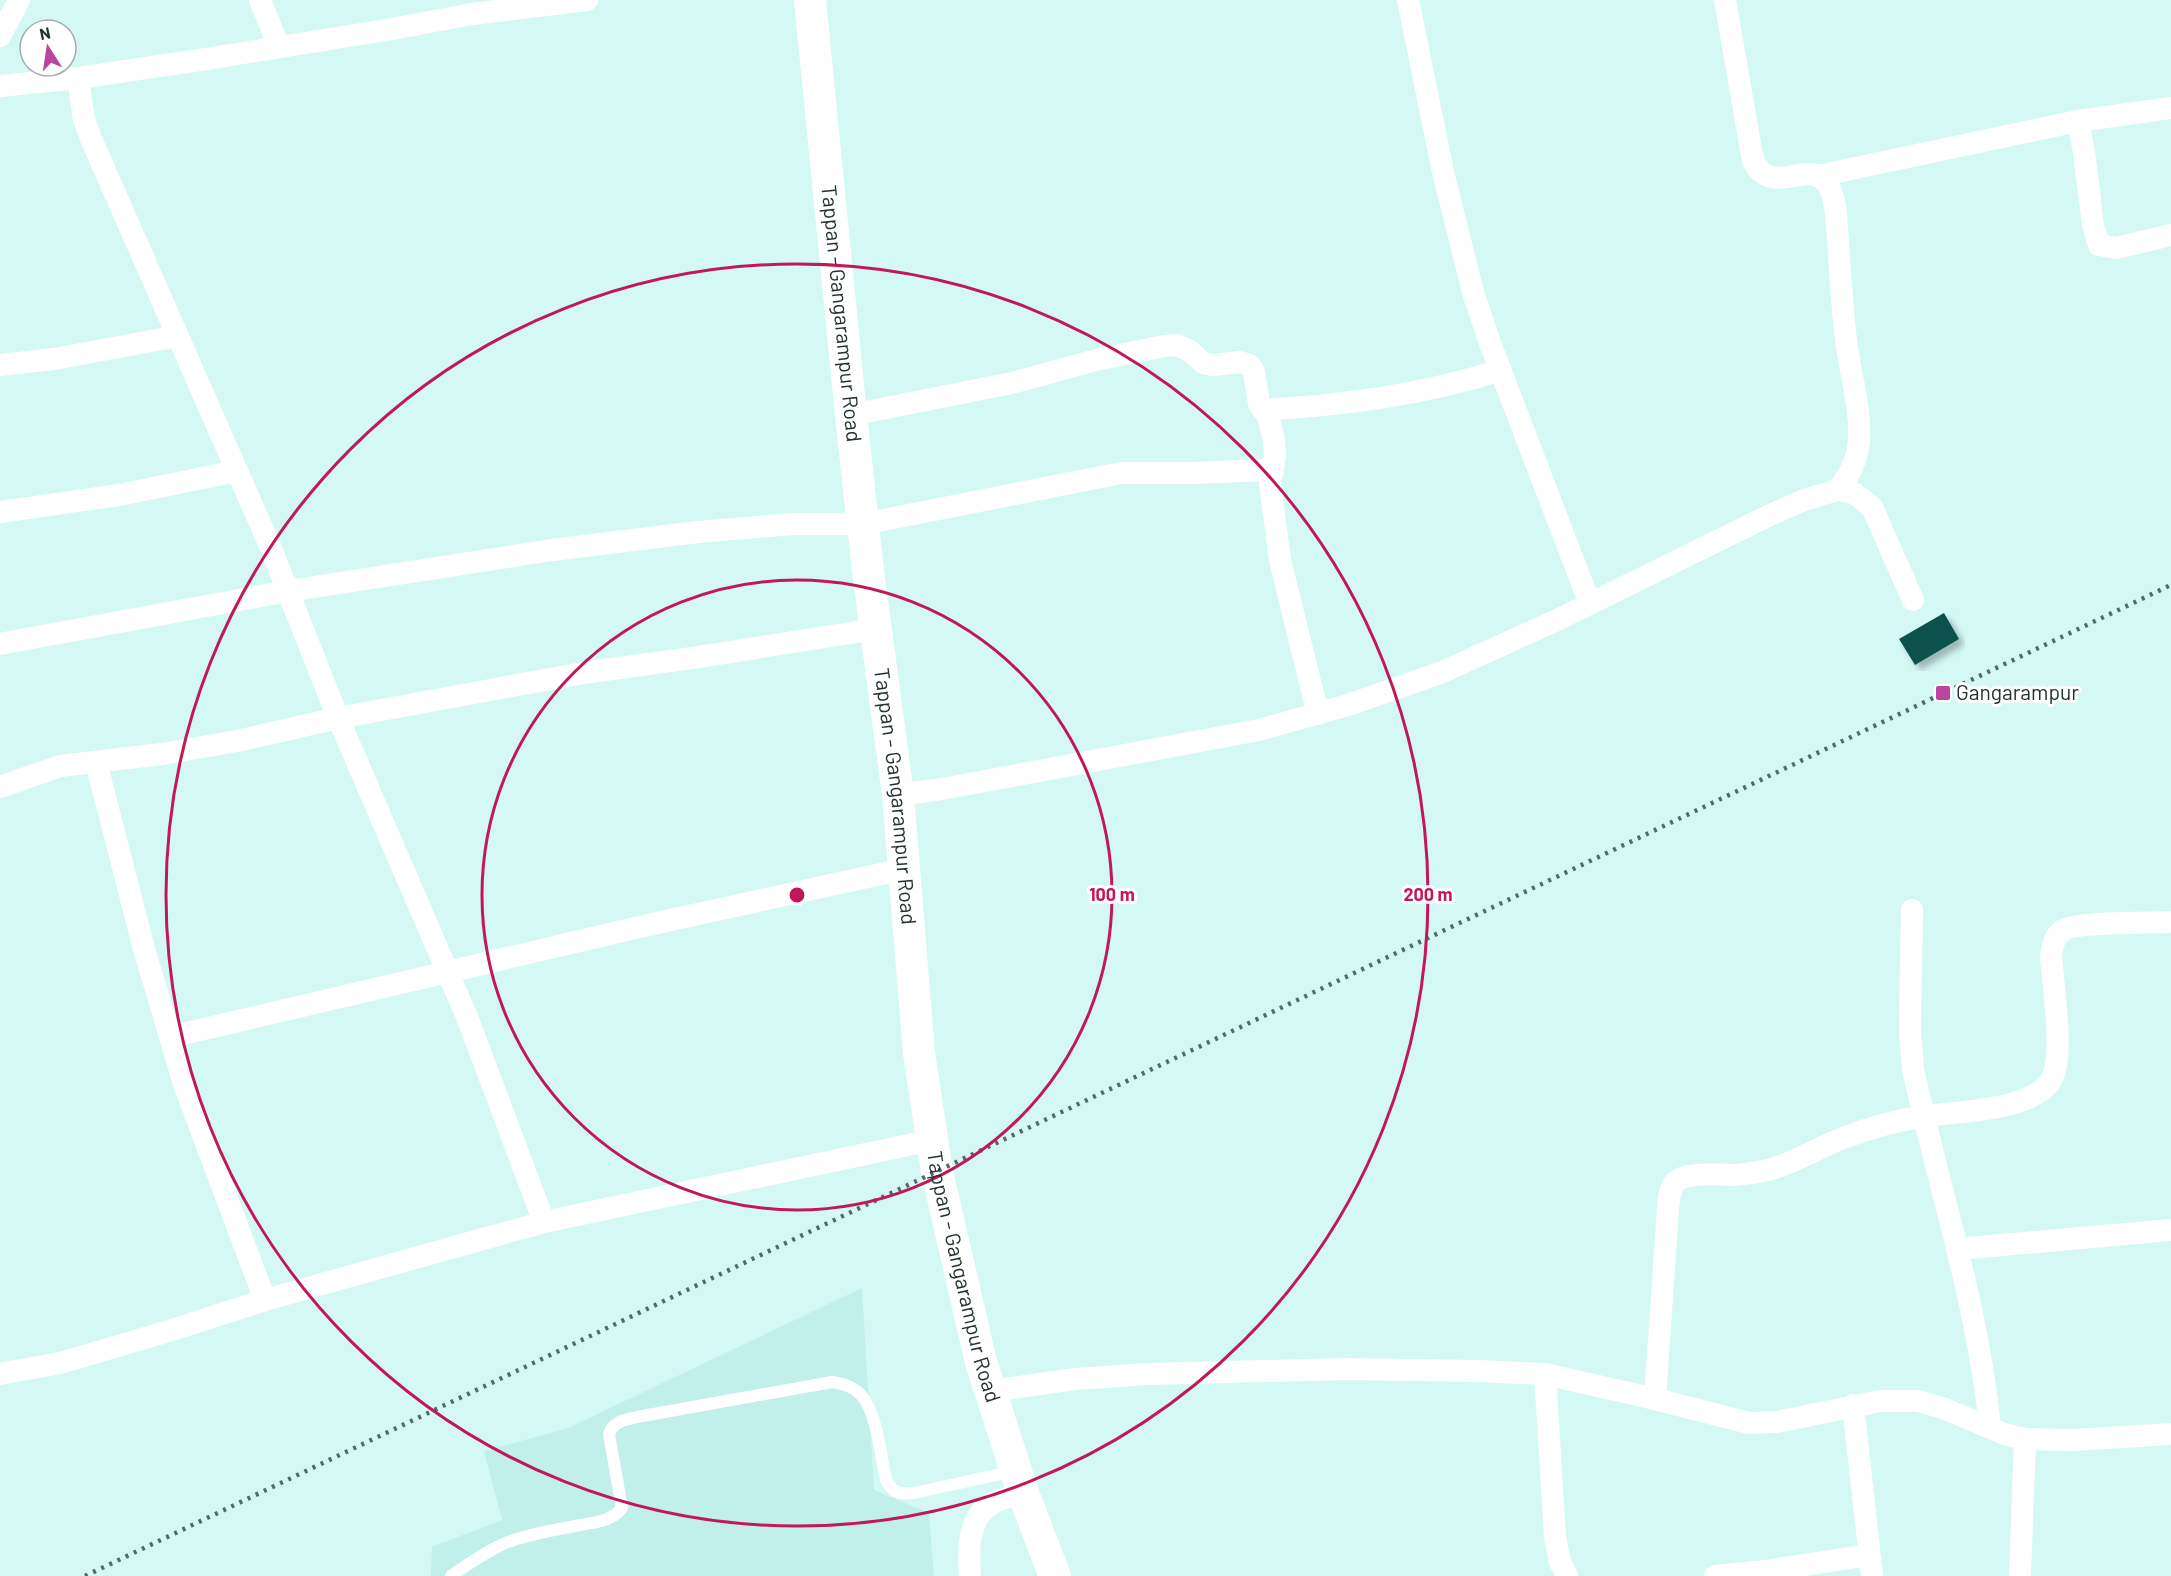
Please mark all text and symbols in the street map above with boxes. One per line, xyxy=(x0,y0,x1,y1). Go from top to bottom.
north arrow xyxy=(18,18,78,78)
text: N xyxy=(38,22,52,43)
street label: Tappan - Gangarampur Road xyxy=(817,184,868,443)
street label: Tappan - Gangarampur Road xyxy=(870,666,923,926)
place label: Gangarampur xyxy=(1956,679,2079,704)
marker: Gangarampur xyxy=(1934,684,1952,702)
text: 100 m xyxy=(1089,883,1135,905)
text: 200 m xyxy=(1403,883,1453,905)
centre of rings xyxy=(787,885,807,905)
street label: Tappan - Gangarampur Road xyxy=(923,1149,1007,1405)

